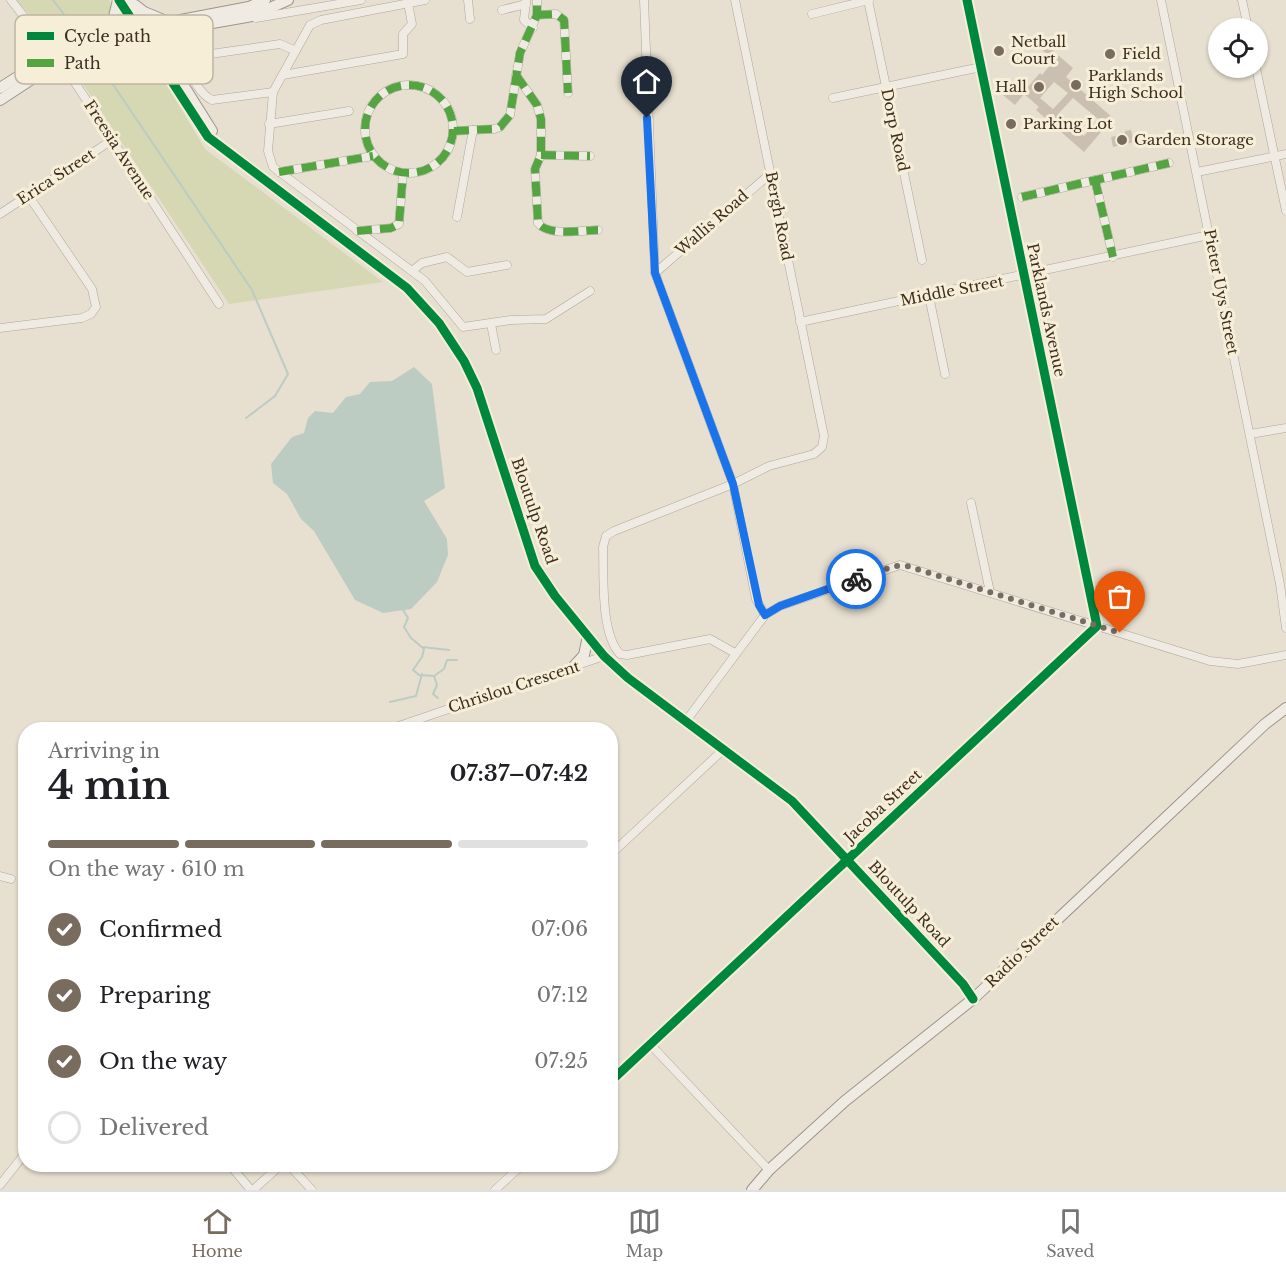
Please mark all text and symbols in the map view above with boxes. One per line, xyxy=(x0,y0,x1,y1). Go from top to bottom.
legend xyxy=(15,15,213,84)
map controls xyxy=(1208,18,1268,78)
button: locate xyxy=(1208,18,1268,78)
text: Cycle path xyxy=(64,26,151,46)
place label: Netball Court xyxy=(1011,32,1066,68)
marker: Netball Court xyxy=(992,44,1006,58)
place label: Field xyxy=(1122,44,1161,63)
marker: Field xyxy=(1103,47,1117,61)
text: Path xyxy=(64,53,101,73)
pin xyxy=(621,56,672,118)
icon: home xyxy=(630,65,663,98)
place label: Parklands High School xyxy=(1088,66,1183,102)
place label: Hall xyxy=(995,77,1027,96)
marker: Parklands High School xyxy=(1069,78,1083,92)
marker: Hall xyxy=(1032,80,1046,94)
street label: Dorp Road xyxy=(877,87,914,173)
street label: Freesia Avenue xyxy=(80,96,159,203)
place label: Parking Lot xyxy=(1023,114,1113,133)
marker: Parking Lot xyxy=(1004,117,1018,131)
place label: Garden Storage xyxy=(1134,130,1254,149)
marker: Garden Storage xyxy=(1115,133,1129,147)
street label: Erica Street xyxy=(13,144,98,209)
street label: Bergh Road xyxy=(762,170,797,262)
street label: Wallis Road xyxy=(671,186,752,260)
street label: Pieter Uys Street xyxy=(1200,227,1243,357)
street label: Parklands Avenue xyxy=(1023,241,1070,378)
street label: Middle Street xyxy=(899,271,1005,310)
street label: Bloutulp Road xyxy=(507,455,562,567)
courier xyxy=(826,549,886,609)
icon: bike xyxy=(840,563,873,596)
pin xyxy=(1094,571,1145,633)
icon: bag xyxy=(1103,580,1136,613)
street label: Chrislou Crescent xyxy=(446,656,582,717)
text: Arriving in xyxy=(48,739,160,763)
text: 07:37–07:42 xyxy=(450,760,588,787)
text: 4 min xyxy=(48,761,170,810)
street label: Jacoba Street xyxy=(839,765,926,848)
street label: Bloutulp Road xyxy=(864,856,954,951)
text: On the way · 610 m xyxy=(48,857,245,881)
street label: Radio Street xyxy=(981,912,1063,991)
icon: check xyxy=(48,913,81,946)
text: Confirmed xyxy=(99,916,222,943)
text: 07:06 xyxy=(531,917,588,941)
icon: check xyxy=(48,979,81,1012)
text: Preparing xyxy=(99,982,210,1009)
text: 07:12 xyxy=(537,983,588,1007)
icon: check xyxy=(48,1045,81,1078)
text: On the way xyxy=(99,1048,227,1075)
text: 07:25 xyxy=(534,1049,588,1073)
text: Delivered xyxy=(99,1114,209,1141)
tab: Home xyxy=(192,1205,243,1261)
tab: Map xyxy=(626,1205,663,1261)
tab: Saved xyxy=(1046,1205,1094,1261)

